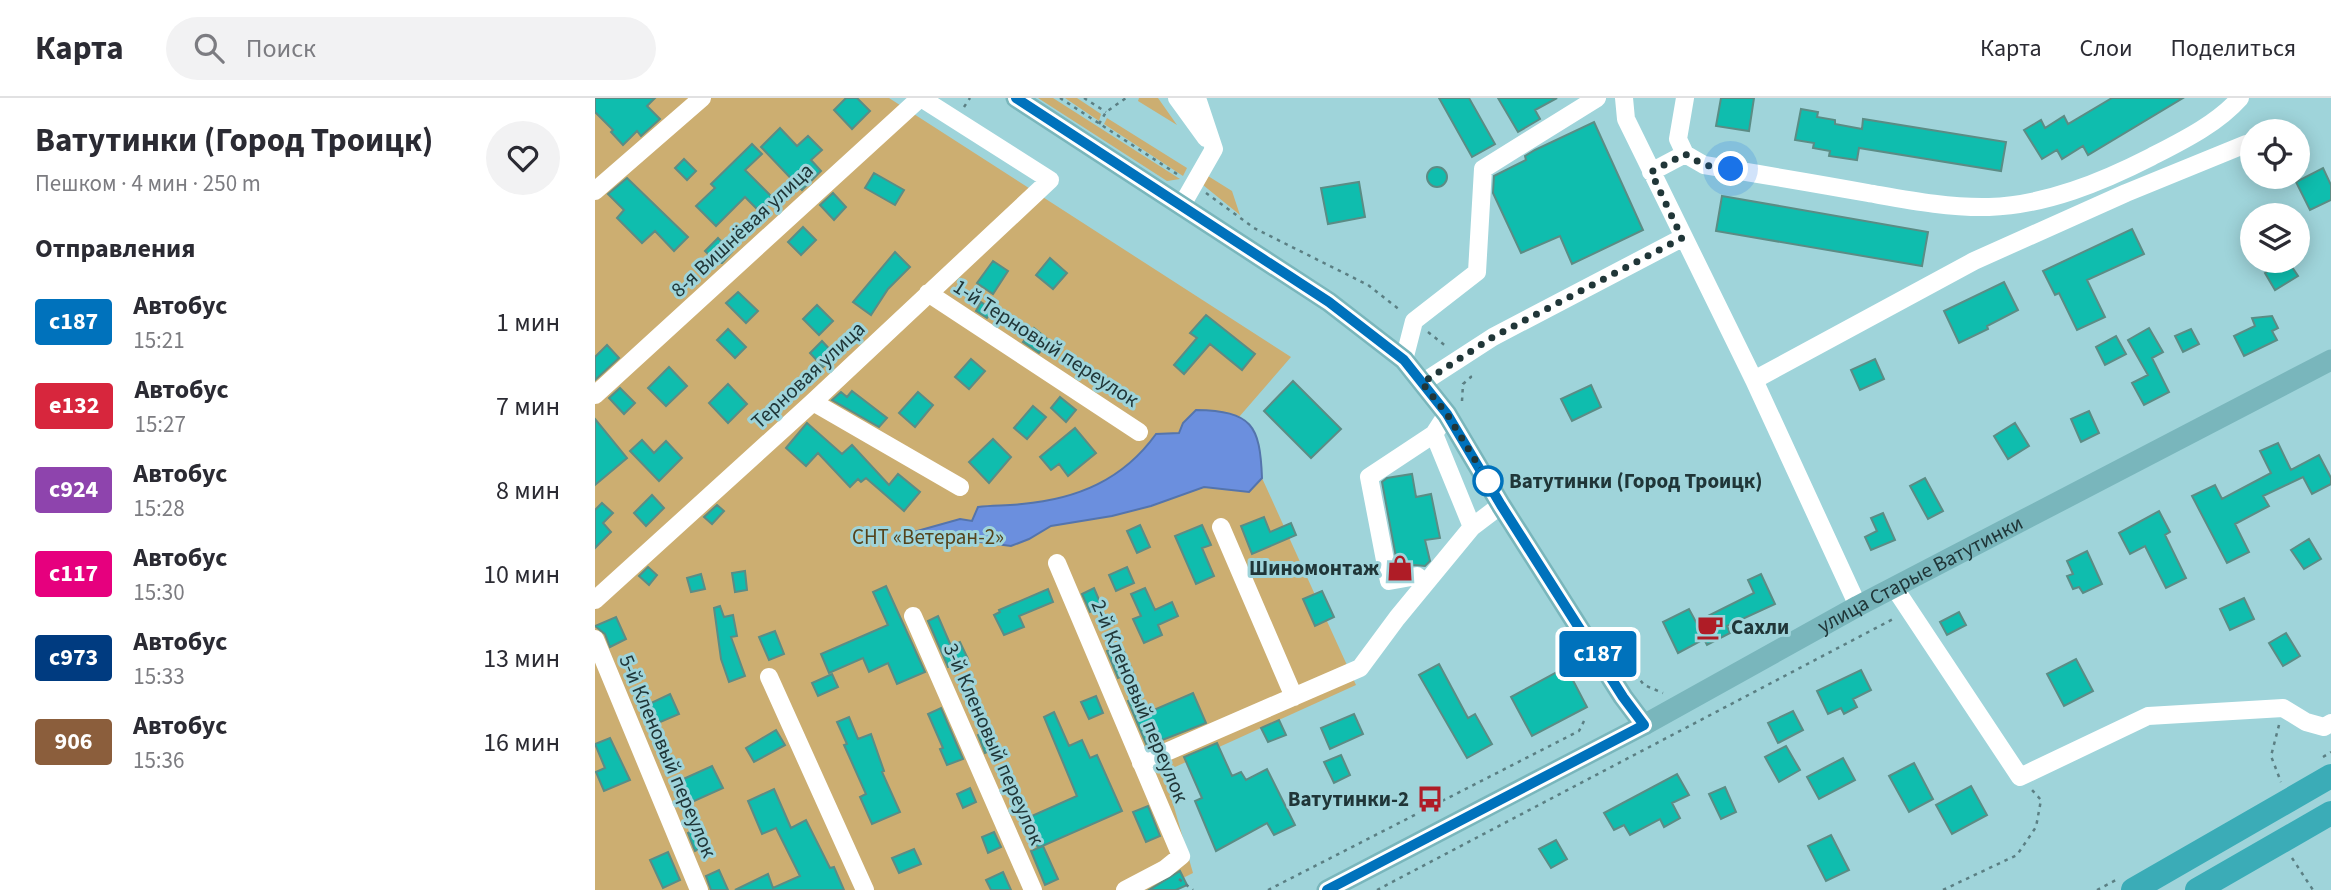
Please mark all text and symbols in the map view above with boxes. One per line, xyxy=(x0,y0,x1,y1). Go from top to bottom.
search box xyxy=(166,17,656,80)
text: Карта xyxy=(35,25,124,72)
icon: search xyxy=(190,29,228,67)
text: Поиск xyxy=(246,30,316,67)
text: Карта xyxy=(1980,31,2042,66)
text: Слои xyxy=(2080,31,2133,66)
text: Поделиться xyxy=(2171,31,2296,66)
text: Ватутинки (Город Троицк) xyxy=(35,117,433,164)
map controls xyxy=(2240,119,2310,273)
button: locate xyxy=(2240,119,2310,189)
button: heart xyxy=(486,121,560,195)
your location xyxy=(1713,151,1748,186)
street label: 8-я Вишнёвая улица xyxy=(664,156,820,304)
text: Пешком · 4 мин · 250 m xyxy=(35,167,261,200)
button: layers xyxy=(2240,203,2310,273)
text: Отправления xyxy=(35,230,195,267)
street label: 1-й Терновый переулок xyxy=(947,272,1145,415)
text: Автобус xyxy=(133,287,228,324)
text: с187 xyxy=(49,304,98,339)
text: 1 мин xyxy=(496,304,560,341)
street label: Терновая улица xyxy=(744,314,872,436)
text: 15:21 xyxy=(133,324,185,357)
text: Автобус xyxy=(134,371,229,408)
text: е132 xyxy=(49,388,99,423)
text: 7 мин xyxy=(496,388,560,425)
text: 15:27 xyxy=(134,408,186,441)
text: Автобус xyxy=(133,455,228,492)
marker: Ватутинки (Город Троицк) xyxy=(1473,466,1503,496)
place label: Ватутинки (Город Троицк) xyxy=(1509,466,1763,496)
text: с924 xyxy=(49,472,98,507)
text: 8 мин xyxy=(496,472,560,509)
text: 15:28 xyxy=(133,492,185,525)
street label: улица Старые Ватутинки xyxy=(1812,508,2028,641)
park label: СНТ «Ветеран-2» xyxy=(852,522,1004,552)
text: Автобус xyxy=(133,539,228,576)
place label: Шиномонтаж xyxy=(1249,553,1379,583)
shop icon: Шиномонтаж xyxy=(1385,553,1415,583)
text: с117 xyxy=(49,556,98,591)
text: 10 мин xyxy=(483,556,560,593)
text: 15:30 xyxy=(133,576,185,609)
street label: 2-й Кленовый переулок xyxy=(1084,595,1197,808)
cafe icon: Сахли xyxy=(1695,612,1725,642)
place label: Сахли xyxy=(1731,612,1789,642)
text: Автобус xyxy=(133,623,228,660)
line badge: с187 xyxy=(1549,631,1647,677)
text: с187 xyxy=(1573,636,1623,671)
street label: 3-й Кленовый переулок xyxy=(936,638,1052,850)
text: с973 xyxy=(49,640,98,675)
text: 13 мин xyxy=(483,640,560,677)
street label: 5-й Кленовый переулок xyxy=(612,650,725,863)
text: 15:33 xyxy=(133,660,185,693)
text: Автобус xyxy=(133,707,227,744)
text: 906 xyxy=(54,724,93,759)
text: 16 мин xyxy=(483,724,560,761)
text: 15:36 xyxy=(133,744,184,777)
place label: Ватутинки-2 xyxy=(1288,784,1409,814)
bus stop icon: Ватутинки-2 xyxy=(1415,784,1445,814)

